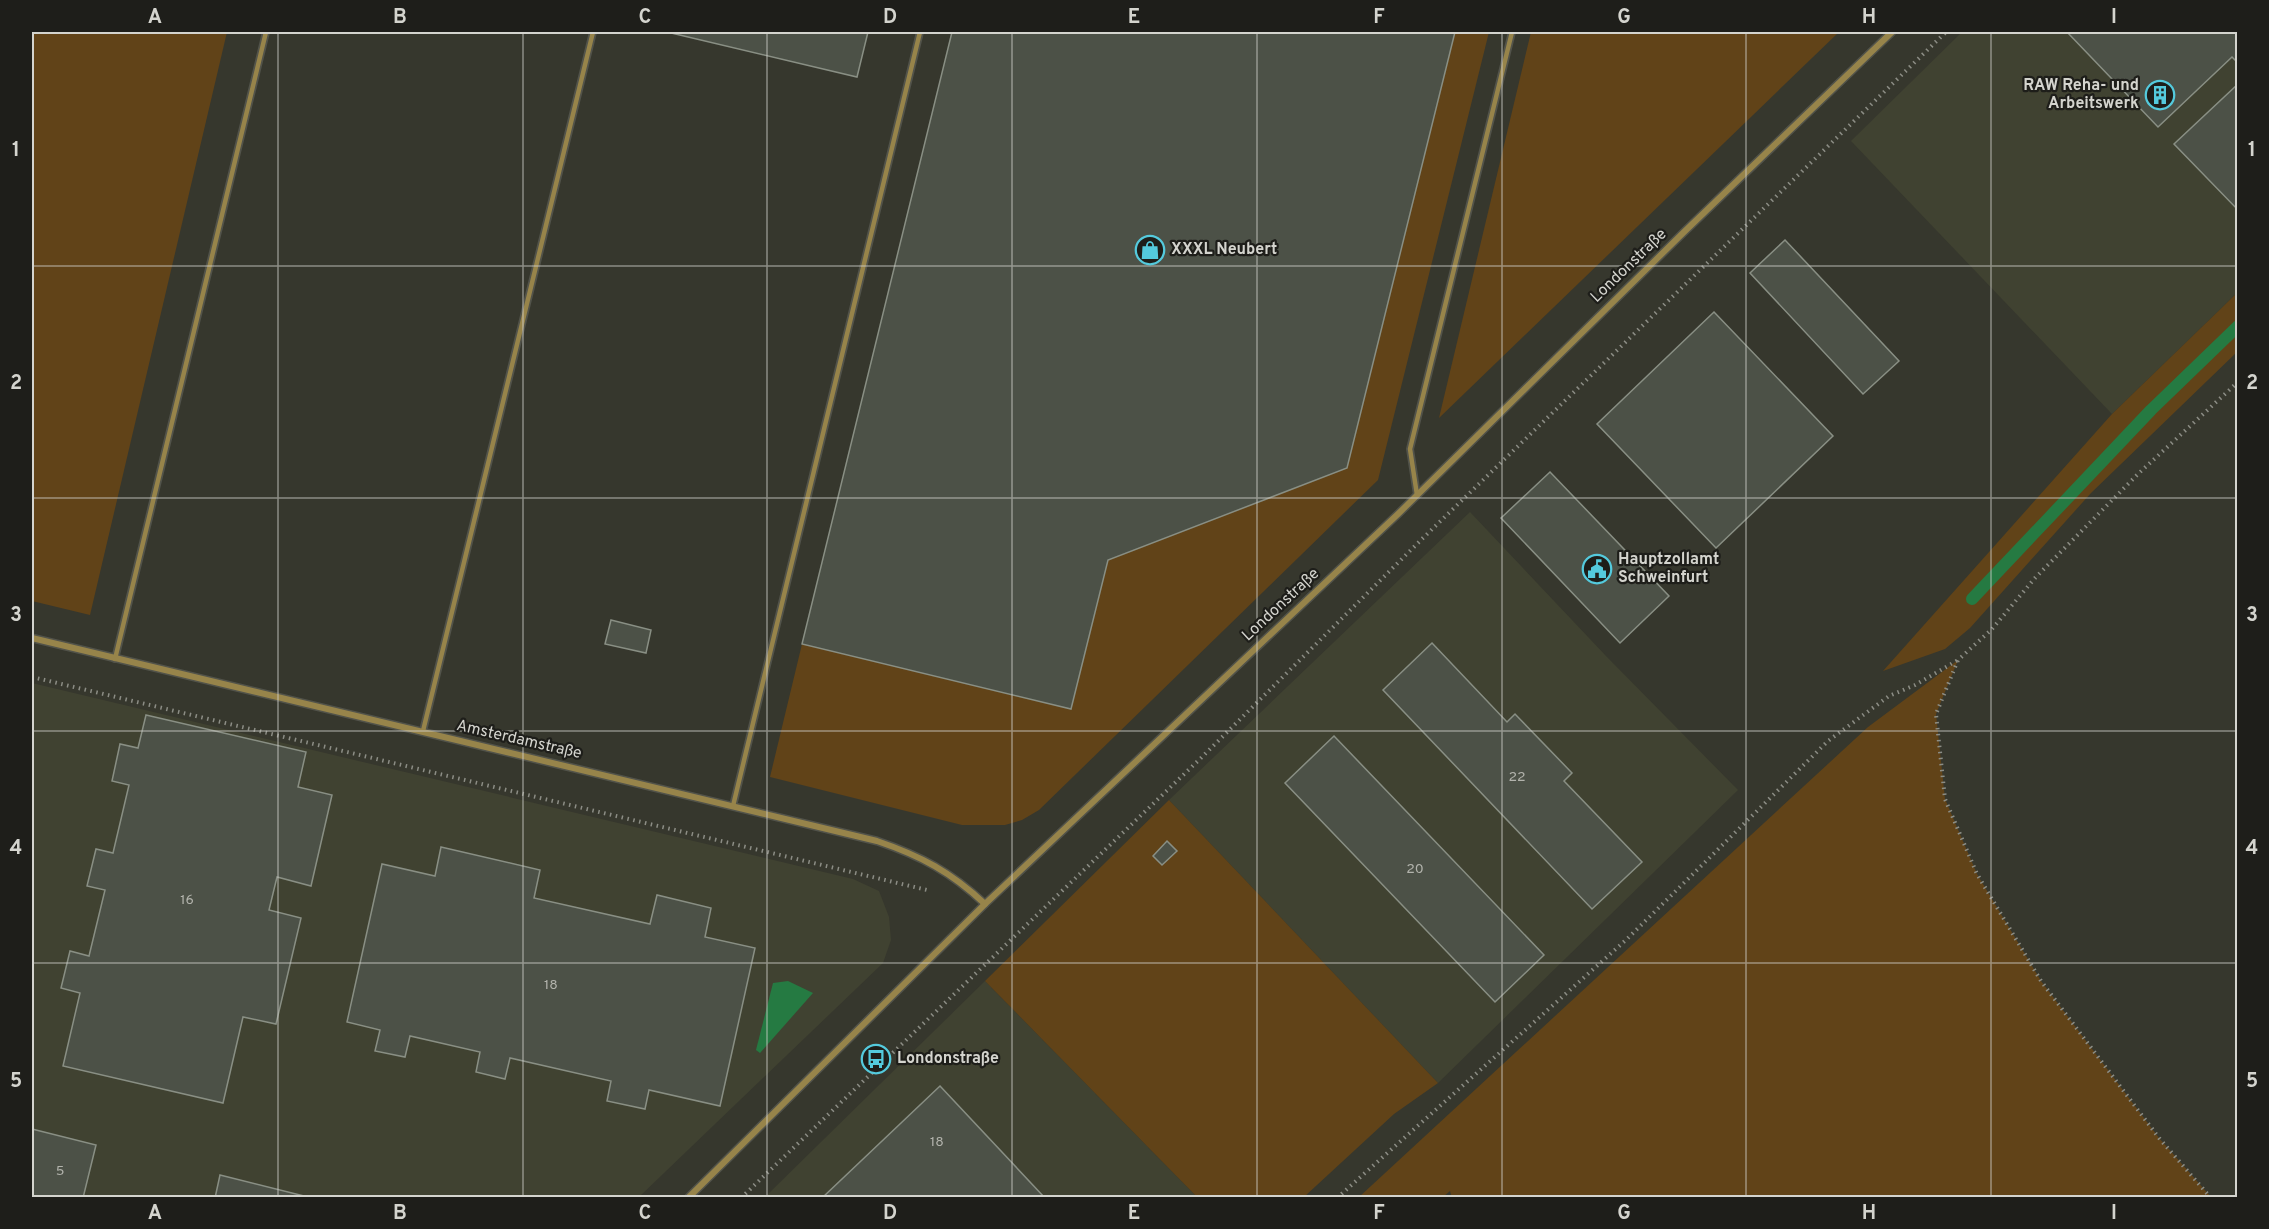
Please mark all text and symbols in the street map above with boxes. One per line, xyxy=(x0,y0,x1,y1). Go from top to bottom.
text: A xyxy=(148,5,162,31)
text: B xyxy=(393,5,407,31)
text: C xyxy=(639,5,651,31)
text: D xyxy=(883,5,897,31)
text: E xyxy=(1128,5,1140,31)
text: F xyxy=(1373,5,1385,31)
text: G xyxy=(1617,5,1631,31)
text: H xyxy=(1862,5,1876,31)
text: I xyxy=(2111,5,2117,31)
place label: RAW Reha- und Arbeitswerk xyxy=(2023,76,2139,114)
building icon: RAW Reha- und Arbeitswerk xyxy=(2144,79,2176,111)
text: 1 xyxy=(12,138,20,164)
text: 1 xyxy=(2248,138,2256,164)
street label: Londonstraße xyxy=(1587,225,1671,307)
shop icon: XXXL Neubert xyxy=(1134,234,1166,266)
place label: XXXL Neubert xyxy=(1171,240,1277,260)
text: 2 xyxy=(10,371,22,397)
text: 2 xyxy=(2246,371,2258,397)
place label: Hauptzollamt Schweinfurt xyxy=(1618,550,1719,588)
public building icon: Hauptzollamt Schweinfurt xyxy=(1581,553,1613,585)
street label: Londonstraße xyxy=(1238,564,1324,646)
text: 3 xyxy=(10,603,22,629)
text: 3 xyxy=(2246,603,2258,629)
street label: Amsterdamstraße xyxy=(454,716,584,764)
house number: 22 xyxy=(1508,769,1526,786)
text: 4 xyxy=(10,836,22,862)
text: 4 xyxy=(2246,836,2258,862)
house number: 20 xyxy=(1406,861,1424,878)
house number: 16 xyxy=(180,892,194,909)
house number: 18 xyxy=(544,977,558,994)
bus stop icon: Londonstraße xyxy=(860,1043,892,1075)
place label: Londonstraße xyxy=(897,1049,999,1069)
text: 5 xyxy=(10,1069,22,1095)
text: 5 xyxy=(2246,1069,2258,1095)
house number: 18 xyxy=(930,1134,944,1151)
house number: 5 xyxy=(56,1163,64,1180)
text: A xyxy=(148,1201,162,1227)
text: B xyxy=(393,1201,407,1227)
text: C xyxy=(639,1201,651,1227)
text: D xyxy=(883,1201,897,1227)
text: E xyxy=(1128,1201,1140,1227)
text: F xyxy=(1373,1201,1385,1227)
text: G xyxy=(1617,1201,1631,1227)
text: H xyxy=(1862,1201,1876,1227)
text: I xyxy=(2111,1201,2117,1227)

